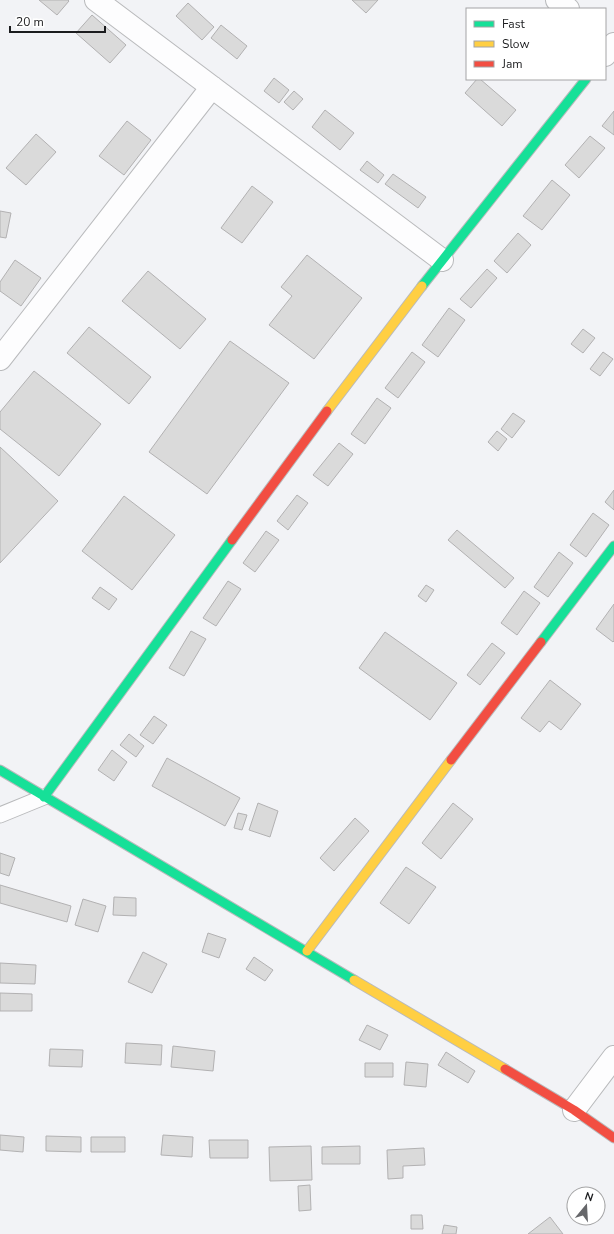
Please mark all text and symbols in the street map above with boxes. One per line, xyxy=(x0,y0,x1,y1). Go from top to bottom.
scale bar xyxy=(10,8,105,34)
legend xyxy=(466,8,606,80)
text: 20 m xyxy=(16,14,44,30)
text: Fast xyxy=(502,16,525,32)
text: Slow xyxy=(502,36,530,52)
text: Jam xyxy=(501,56,523,72)
north arrow xyxy=(566,1186,606,1226)
text: N xyxy=(583,1189,595,1205)

